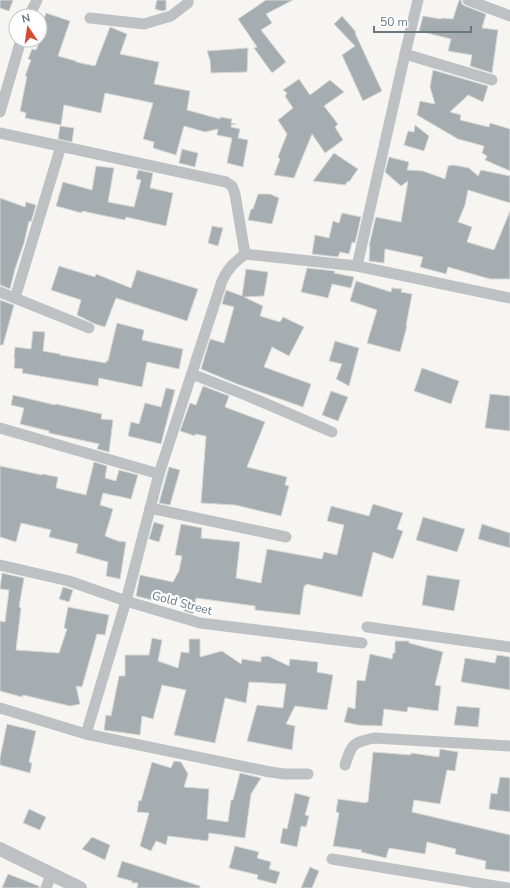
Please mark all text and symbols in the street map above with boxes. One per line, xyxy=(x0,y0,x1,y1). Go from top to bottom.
north arrow xyxy=(8,8,48,48)
scale bar xyxy=(374,8,471,34)
text: N xyxy=(20,11,32,27)
text: 50 m xyxy=(380,14,408,30)
street label: Gold Street xyxy=(150,587,215,619)

